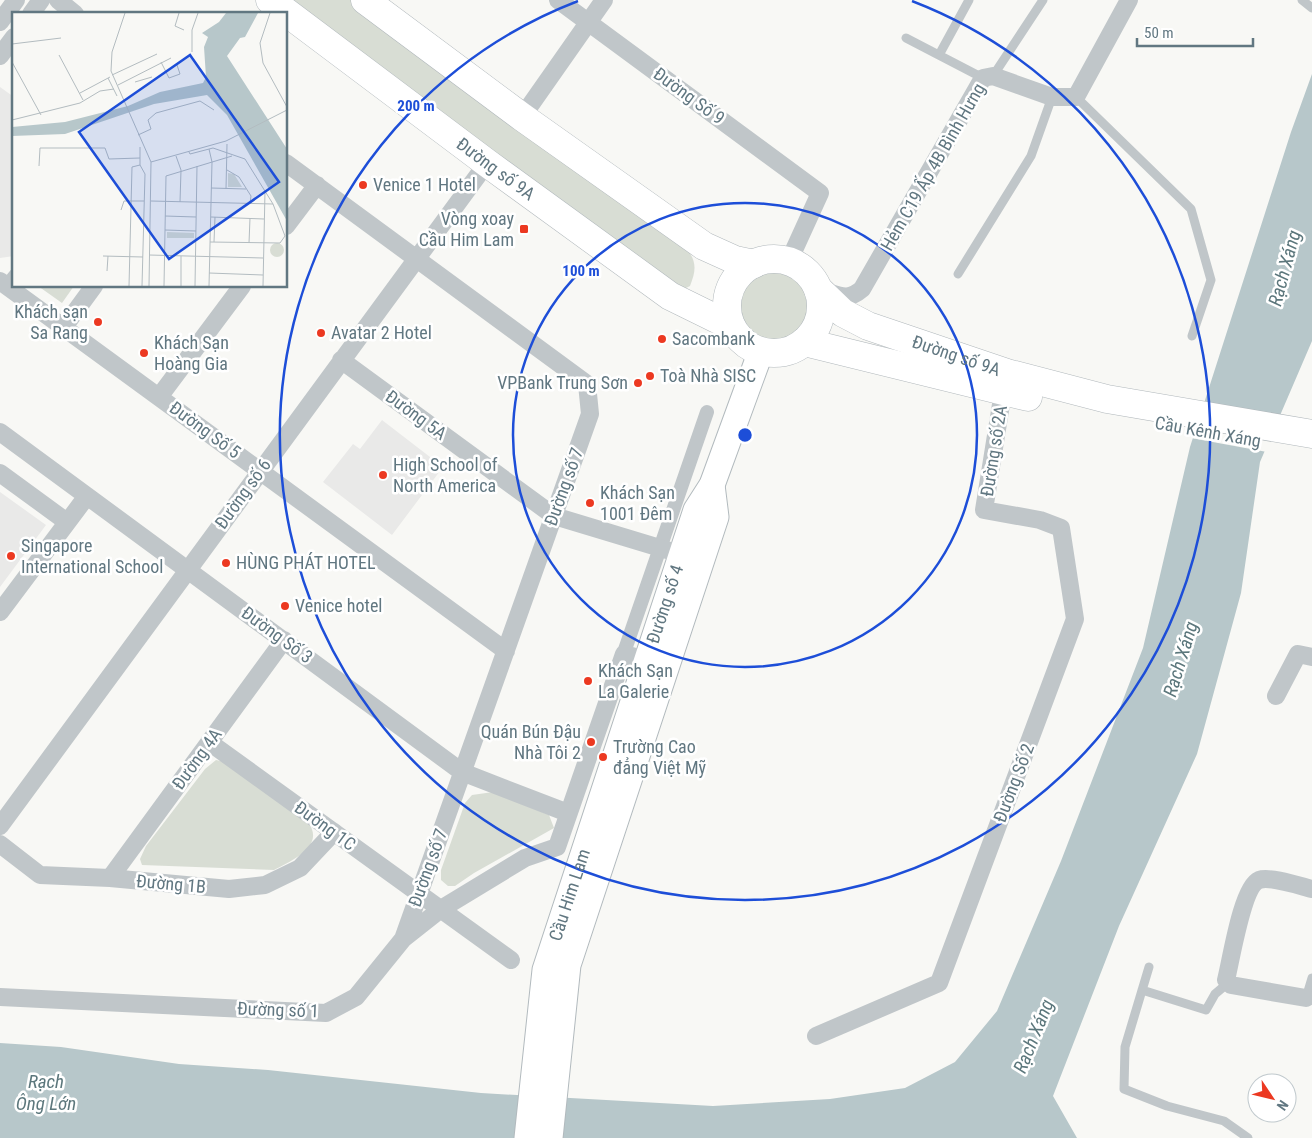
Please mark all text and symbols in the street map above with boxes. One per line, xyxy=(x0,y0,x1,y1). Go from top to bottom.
inset map xyxy=(12,12,288,288)
scale bar xyxy=(1137,15,1253,47)
text: 50 m xyxy=(1144,24,1174,42)
street label: Đường Số 9 xyxy=(650,63,729,128)
street label: Hẻm C19 Ấp 4B Bình Hưng xyxy=(875,79,989,254)
text: 200 m xyxy=(397,97,435,115)
street label: Đường số 9A xyxy=(453,133,540,205)
place label: Venice 1 Hotel xyxy=(373,174,476,195)
marker: Venice 1 Hotel xyxy=(357,179,369,191)
place label: Vòng xoay Cầu Him Lam xyxy=(419,208,514,250)
marker: Vòng xoay Cầu Him Lam xyxy=(518,223,530,235)
water label: Rạch Xáng xyxy=(1263,228,1306,308)
text: 100 m xyxy=(562,262,600,280)
place label: Khách sạn Sa Rang xyxy=(14,301,88,343)
marker: Khách sạn Sa Rang xyxy=(92,316,104,328)
place label: Avatar 2 Hotel xyxy=(331,322,432,343)
marker: Avatar 2 Hotel xyxy=(315,327,327,339)
place label: Sacombank xyxy=(672,328,755,349)
street label: Đường số 9A xyxy=(910,331,1004,380)
place label: Khách Sạn Hoàng Gia xyxy=(154,332,229,374)
marker: Sacombank xyxy=(656,333,668,345)
marker: Khách Sạn Hoàng Gia xyxy=(138,347,150,359)
place label: Toà Nhà SISC xyxy=(660,365,756,386)
marker: Toà Nhà SISC xyxy=(644,370,656,382)
place label: VPBank Trung Sơn xyxy=(497,372,628,393)
marker: VPBank Trung Sơn xyxy=(632,377,644,389)
street label: Đường 5A xyxy=(382,385,451,444)
street label: Đường Số 5 xyxy=(166,397,245,462)
street label: Đường số 2A xyxy=(976,403,1011,498)
street label: Cầu Kênh Xáng xyxy=(1153,412,1263,451)
centre of rings xyxy=(736,426,754,444)
street label: Đường số 7 xyxy=(540,445,587,529)
place label: High School of North America xyxy=(393,454,498,496)
street label: Đường số 6 xyxy=(210,455,275,533)
marker: High School of North America xyxy=(377,469,389,481)
place label: Khách Sạn 1001 Đêm xyxy=(600,482,675,524)
marker: Khách Sạn 1001 Đêm xyxy=(584,497,596,509)
place label: Singapore International School xyxy=(21,535,163,577)
marker: Singapore International School xyxy=(5,550,17,562)
place label: HÙNG PHÁT HOTEL xyxy=(236,552,376,573)
marker: HÙNG PHÁT HOTEL xyxy=(220,557,232,569)
street label: Đường số 4 xyxy=(642,562,687,646)
place label: Venice hotel xyxy=(295,595,383,616)
marker: Venice hotel xyxy=(279,600,291,612)
street label: Đường Số 3 xyxy=(238,602,317,667)
water label: Rạch Xáng xyxy=(1158,619,1203,699)
place label: Khách Sạn La Galerie xyxy=(598,660,673,702)
marker: Khách Sạn La Galerie xyxy=(582,675,594,687)
place label: Quán Bún Đậu Nhà Tôi 2 xyxy=(481,721,581,763)
street label: Đường 4A xyxy=(167,724,226,793)
marker: Quán Bún Đậu Nhà Tôi 2 xyxy=(585,736,597,748)
place label: Trường Cao đẳng Việt Mỹ xyxy=(613,736,707,778)
street label: Đường Số 2 xyxy=(989,740,1038,825)
marker: Trường Cao đẳng Việt Mỹ xyxy=(597,751,609,763)
street label: Đường 1C xyxy=(291,796,360,855)
street label: Đường số 7 xyxy=(404,826,451,910)
street label: Cầu Him Lam xyxy=(544,846,594,943)
street label: Đường 1B xyxy=(135,870,207,897)
water label: Rạch Xáng xyxy=(1008,996,1059,1076)
street label: Đường số 1 xyxy=(237,998,319,1021)
water label: Rạch Ông Lớn xyxy=(16,1070,76,1115)
north arrow xyxy=(1247,1073,1297,1123)
text: N xyxy=(1274,1097,1292,1114)

